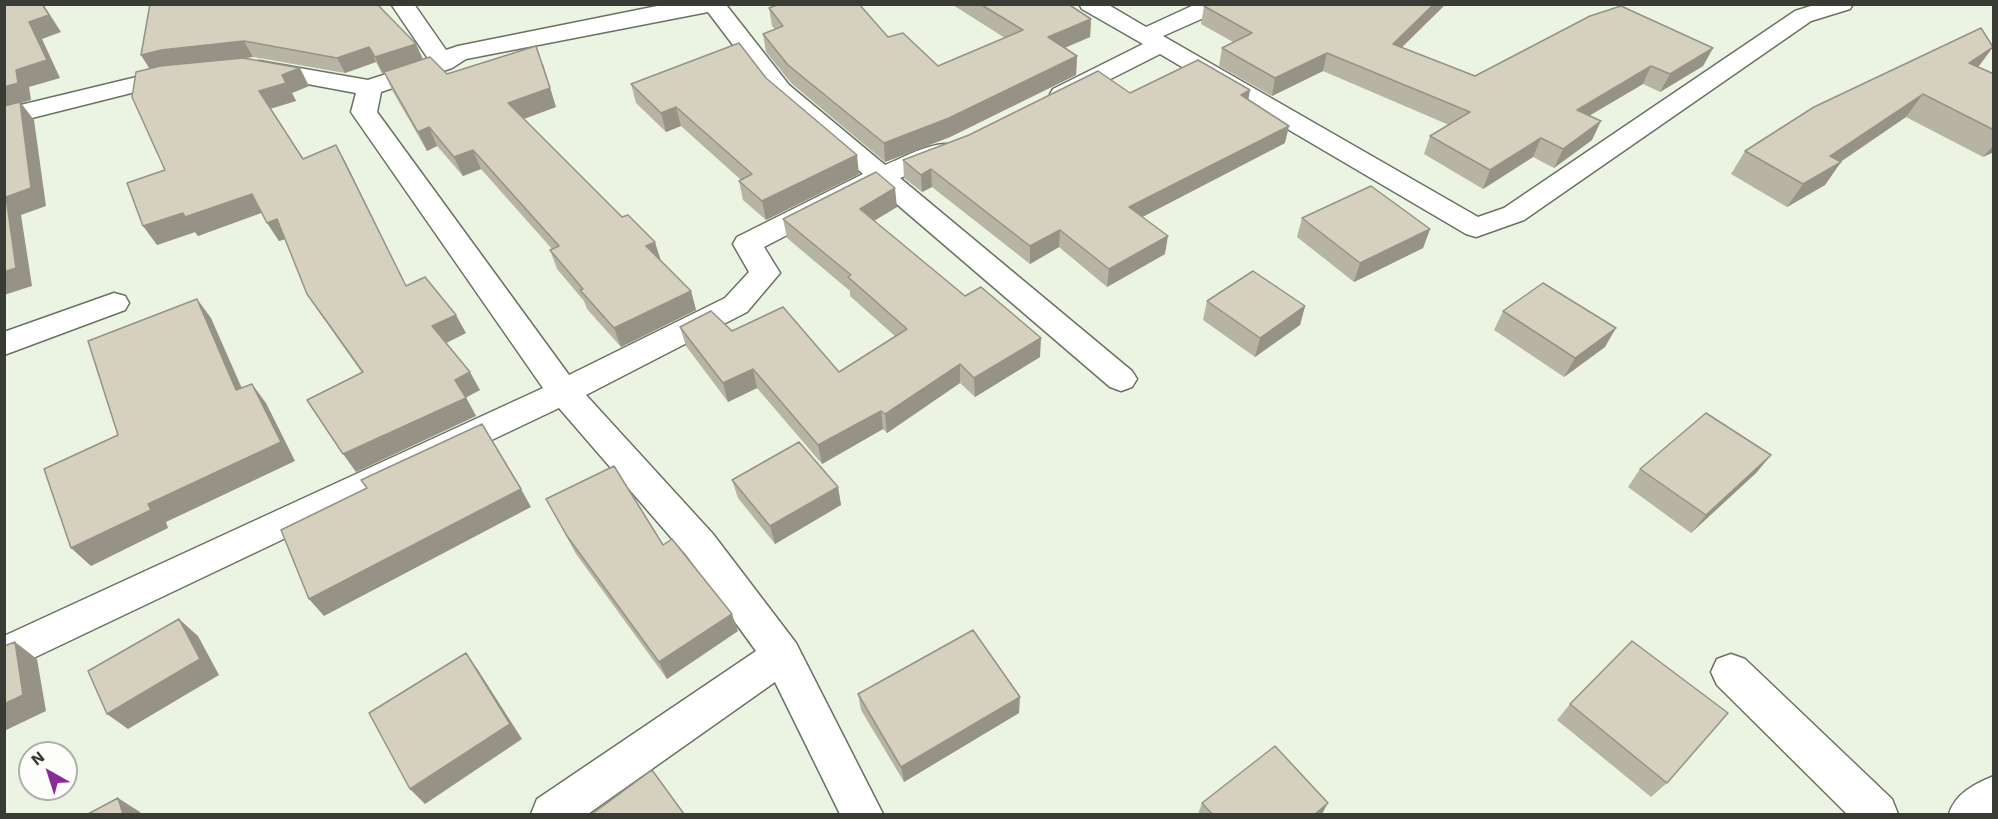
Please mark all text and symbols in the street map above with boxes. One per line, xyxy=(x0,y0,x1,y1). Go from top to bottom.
north arrow xyxy=(18,741,78,801)
text: N xyxy=(27,747,48,769)

